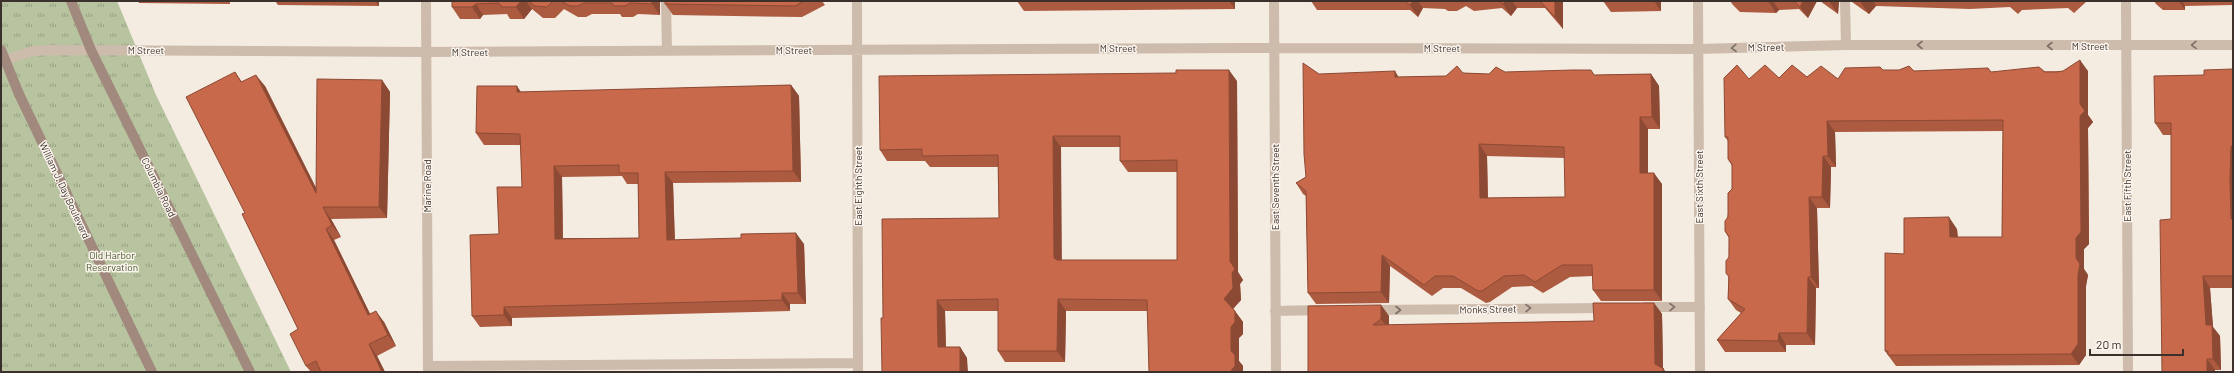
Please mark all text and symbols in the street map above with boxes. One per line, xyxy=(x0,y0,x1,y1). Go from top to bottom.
street label: M Street xyxy=(2072,40,2109,52)
street label: M Street xyxy=(1748,41,1785,53)
one-way arrow xyxy=(1917,41,1923,49)
one-way arrow xyxy=(2191,41,2197,49)
street label: M Street xyxy=(1100,42,1137,54)
street label: M Street xyxy=(1424,42,1461,54)
one-way arrow xyxy=(2047,42,2053,50)
one-way arrow xyxy=(1731,43,1737,52)
street label: M Street xyxy=(128,44,165,56)
street label: M Street xyxy=(776,44,813,56)
street label: M Street xyxy=(452,46,489,58)
street label: William J. Day Boulevard xyxy=(37,140,93,240)
street label: East Seventh Street xyxy=(1269,144,1281,230)
street label: East Eighth Street xyxy=(852,146,864,226)
street label: East Sixth Street xyxy=(1693,150,1705,224)
street label: East Fifth Street xyxy=(2121,150,2133,222)
street label: Columbia Road xyxy=(139,155,179,219)
street label: Marine Road xyxy=(421,159,433,213)
park label: Old Harbor Reservation xyxy=(86,249,138,273)
street label: Monks Street xyxy=(1459,302,1517,315)
one-way arrow xyxy=(1669,303,1675,311)
one-way arrow xyxy=(1525,304,1531,312)
one-way arrow xyxy=(1395,305,1401,314)
scale bar xyxy=(2090,331,2183,357)
text: 20 m xyxy=(2096,337,2122,351)

